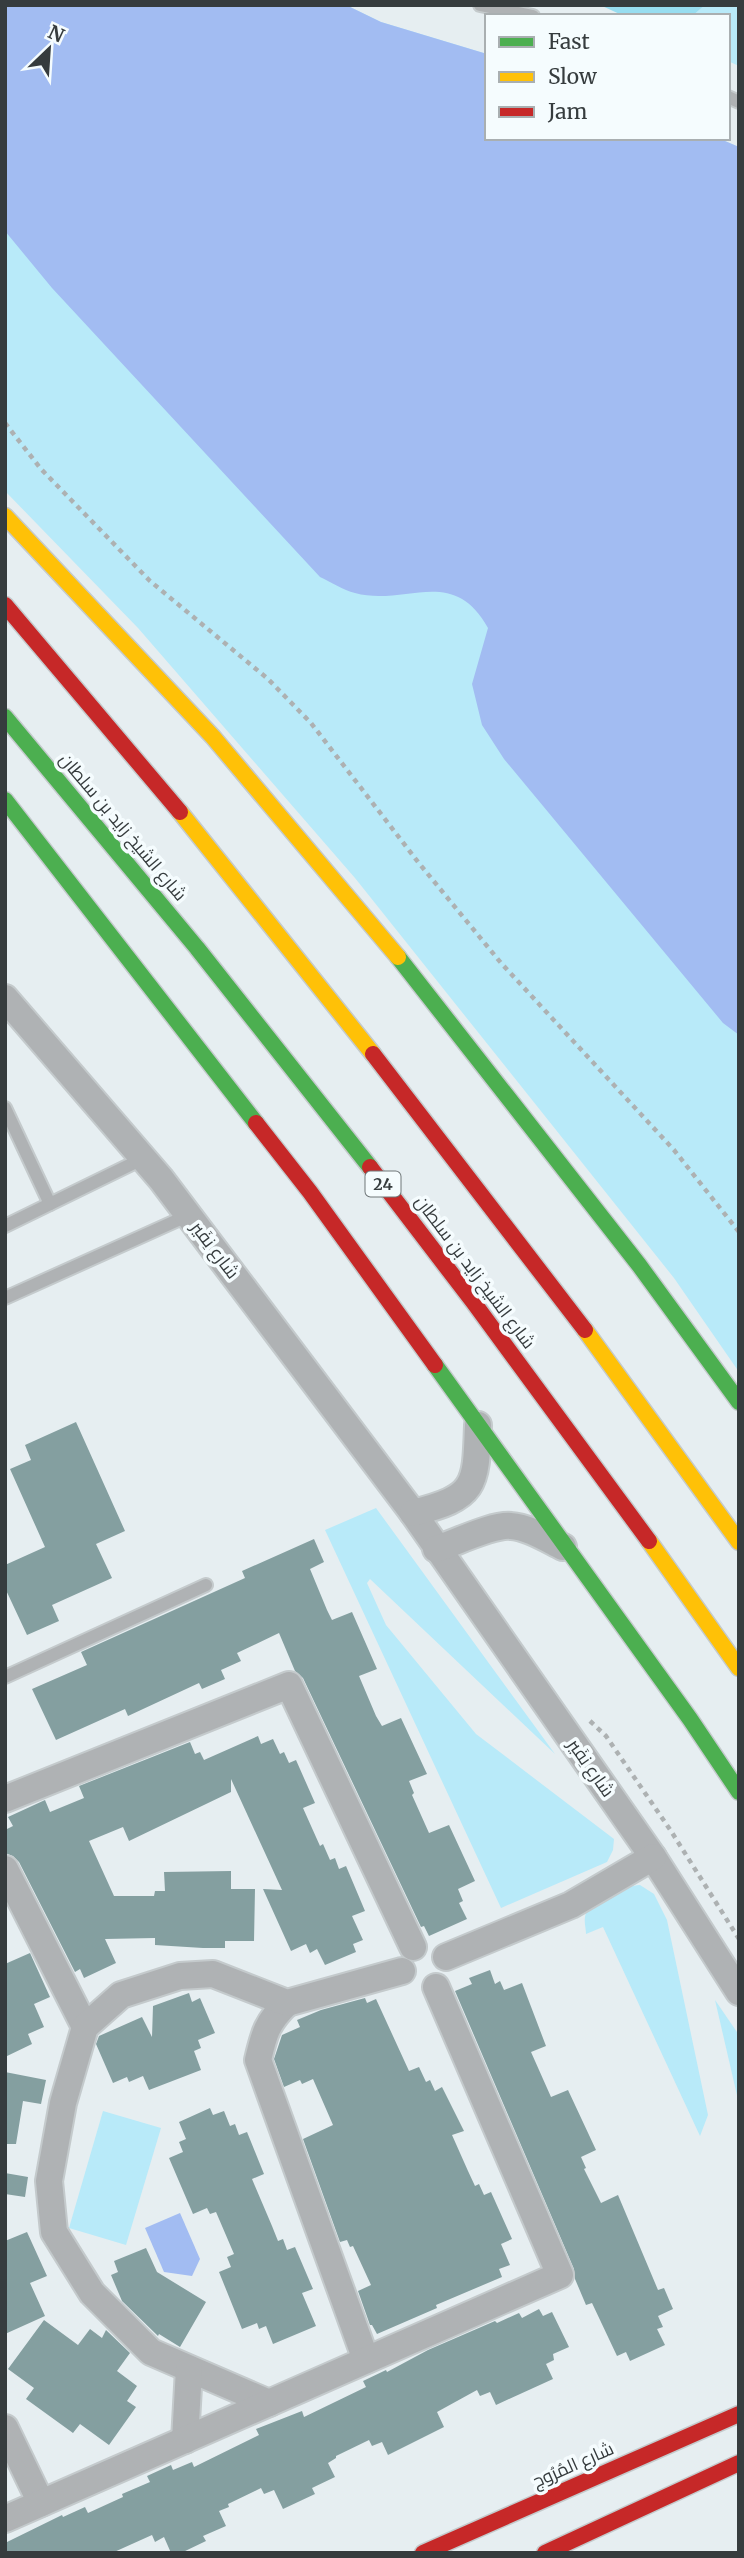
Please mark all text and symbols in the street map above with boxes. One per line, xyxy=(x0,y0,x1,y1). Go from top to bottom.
north arrow xyxy=(14,14,84,84)
legend xyxy=(485,14,730,140)
text: N xyxy=(44,20,68,48)
text: Fast xyxy=(548,28,590,55)
text: Slow xyxy=(548,63,597,90)
text: Jam xyxy=(547,98,587,125)
street label: شارع الشيخ زايد بن سلطان xyxy=(54,748,192,906)
road number: 24 xyxy=(366,1172,400,1196)
street label: شارع الشيخ زايد بن سلطان xyxy=(409,1190,541,1354)
street label: شارع نِفَير xyxy=(185,1216,244,1284)
street label: شارع نِفَير xyxy=(562,1733,620,1802)
street label: شارع المُرُوج xyxy=(529,2436,617,2494)

